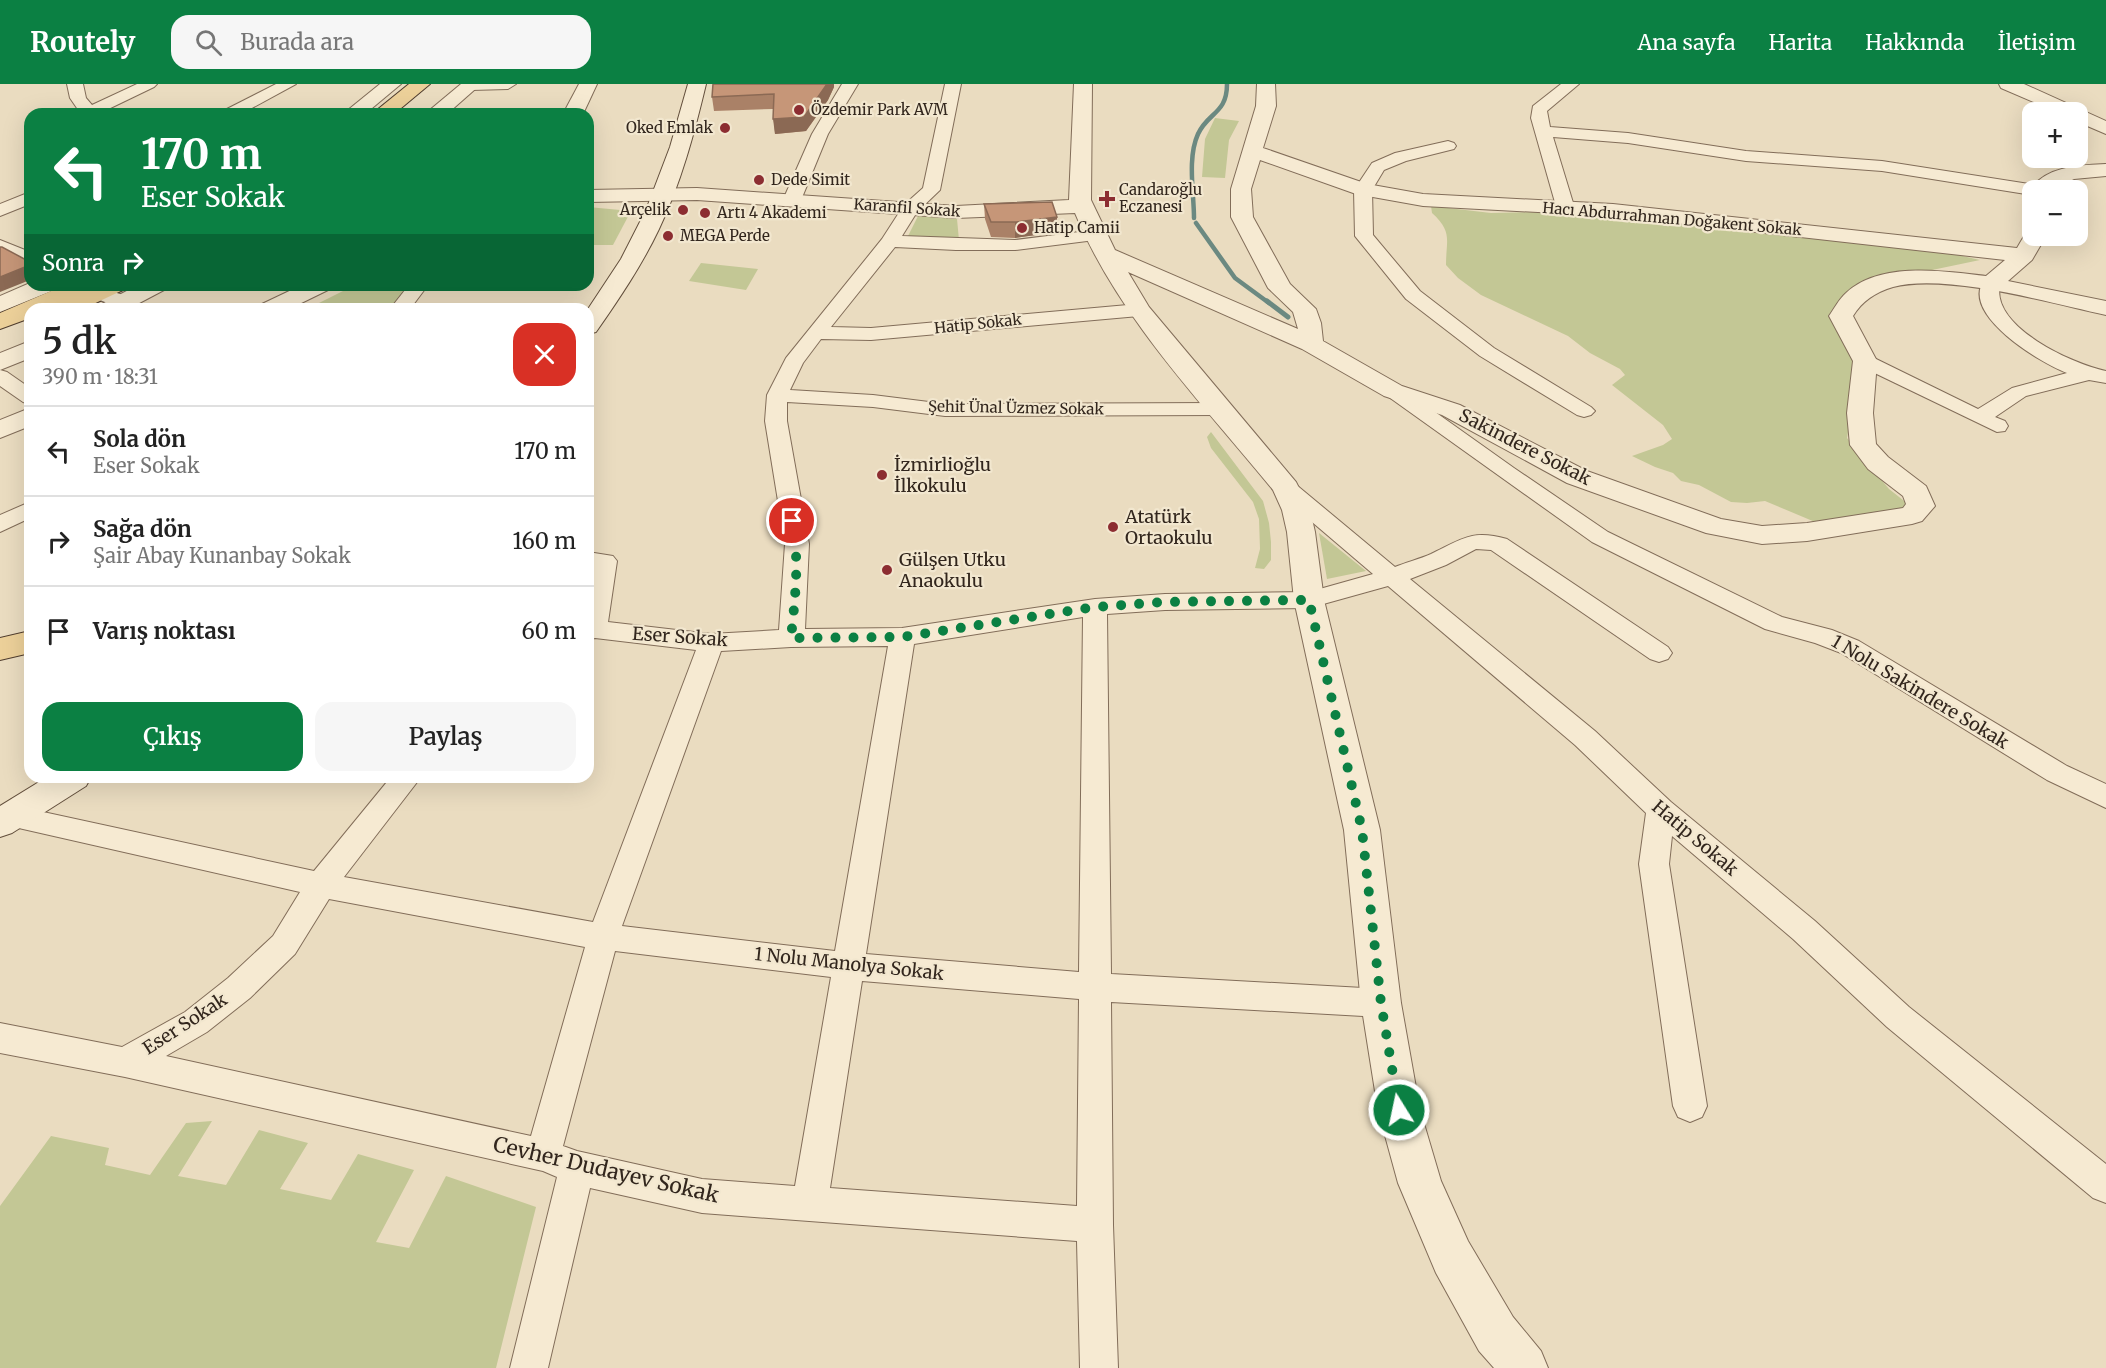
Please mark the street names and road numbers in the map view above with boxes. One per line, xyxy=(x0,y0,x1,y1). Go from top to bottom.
street label: Karanfil Sokak xyxy=(853,194,962,221)
street label: Hacı Abdurrahman Doğakent Sokak xyxy=(1542,198,1803,239)
street label: Hatip Sokak xyxy=(933,309,1023,338)
street label: Şehit Ünal Üzmez Sokak xyxy=(928,395,1105,419)
street label: Sakindere Sokak xyxy=(1455,403,1596,490)
street label: Eser Sokak xyxy=(631,622,729,651)
street label: 1 Nolu Sakindere Sokak xyxy=(1827,629,2014,754)
street label: Hatip Sokak xyxy=(1648,795,1744,881)
street label: 1 Nolu Manolya Sokak xyxy=(753,942,946,985)
street label: Eser Sokak xyxy=(138,987,232,1059)
street label: Cevher Dudayev Sokak xyxy=(491,1130,722,1209)

